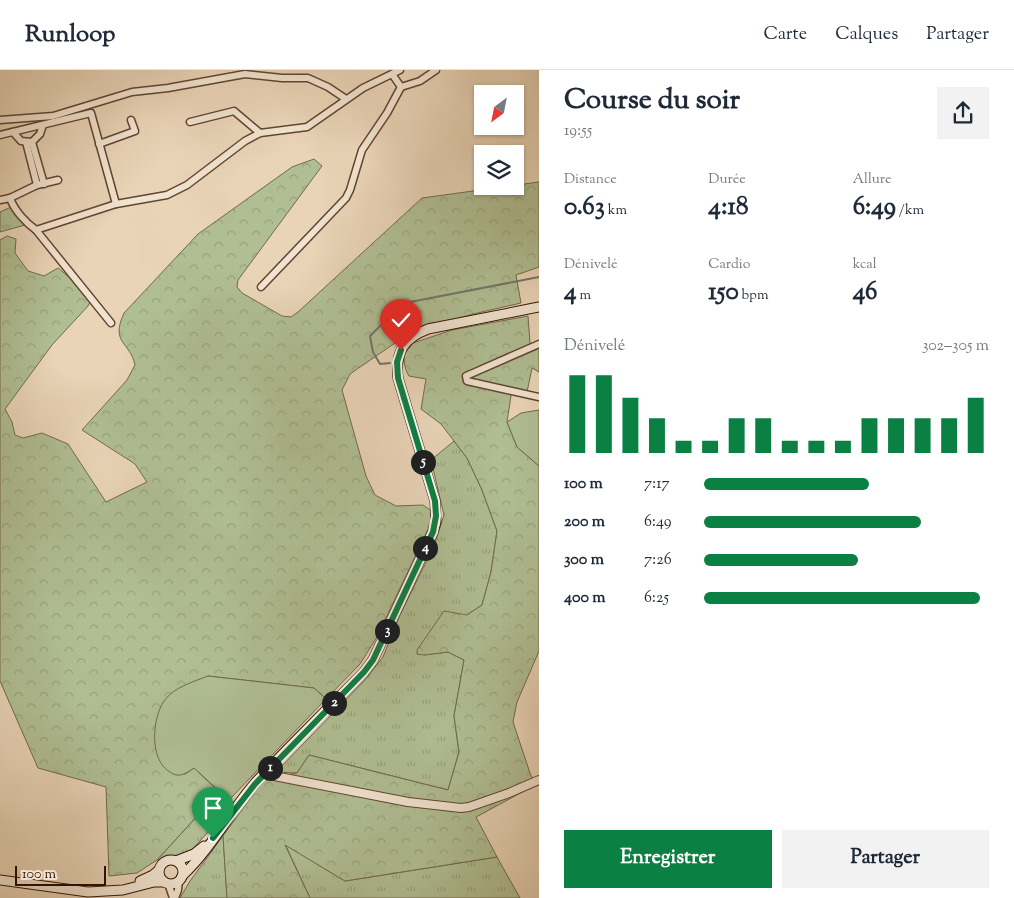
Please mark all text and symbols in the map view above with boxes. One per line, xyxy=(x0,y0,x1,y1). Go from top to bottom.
text: Runloop xyxy=(25,18,115,52)
text: Carte xyxy=(764,22,807,48)
text: Calques xyxy=(835,22,898,48)
text: Partager xyxy=(926,22,989,48)
text: Course du soir xyxy=(564,81,740,121)
north arrow xyxy=(474,85,524,135)
map controls xyxy=(474,85,524,195)
button: share xyxy=(937,87,989,139)
text: 19:55 xyxy=(564,120,592,143)
button: layers xyxy=(474,145,524,195)
text: Distance xyxy=(564,170,617,190)
text: Durée xyxy=(708,170,746,190)
text: Allure xyxy=(853,170,892,190)
text: 0.63 xyxy=(564,190,605,226)
text: 4:18 xyxy=(708,190,748,226)
text: 6:49 xyxy=(853,190,896,226)
text: km xyxy=(605,201,627,221)
text: /km xyxy=(896,201,924,221)
text: Dénivelé xyxy=(564,255,617,275)
text: Cardio xyxy=(708,255,750,275)
text: kcal xyxy=(853,255,877,275)
text: 4 xyxy=(564,275,577,311)
text: 150 xyxy=(708,275,739,311)
text: 46 xyxy=(853,275,877,311)
text: m xyxy=(577,286,591,306)
text: bpm xyxy=(739,286,768,306)
pin xyxy=(380,299,422,350)
icon: check xyxy=(387,306,415,334)
text: Dénivelé xyxy=(564,335,625,358)
text: 302–305 m xyxy=(922,335,989,358)
pin: 5 xyxy=(410,450,436,474)
text: 5 xyxy=(421,452,426,472)
text: 100 m xyxy=(564,473,603,496)
text: 7:17 xyxy=(644,473,670,496)
text: 200 m xyxy=(564,511,605,534)
text: 6:49 xyxy=(644,511,672,534)
pin: 4 xyxy=(412,536,438,560)
text: 4 xyxy=(422,538,429,558)
text: 300 m xyxy=(564,549,604,572)
text: 7:26 xyxy=(644,549,672,572)
text: 400 m xyxy=(564,587,606,610)
text: 6:25 xyxy=(644,587,669,610)
pin: 3 xyxy=(374,618,400,644)
text: 3 xyxy=(385,621,390,641)
pin: 2 xyxy=(322,690,346,716)
text: 2 xyxy=(331,693,338,713)
pin: 1 xyxy=(258,756,282,780)
text: 1 xyxy=(268,758,273,778)
pin xyxy=(192,787,234,838)
icon: arrive xyxy=(199,794,227,822)
button: Enregistrer xyxy=(564,830,772,888)
button: Partager xyxy=(782,830,989,888)
scale bar xyxy=(15,863,106,886)
text: 100 m xyxy=(22,865,56,885)

